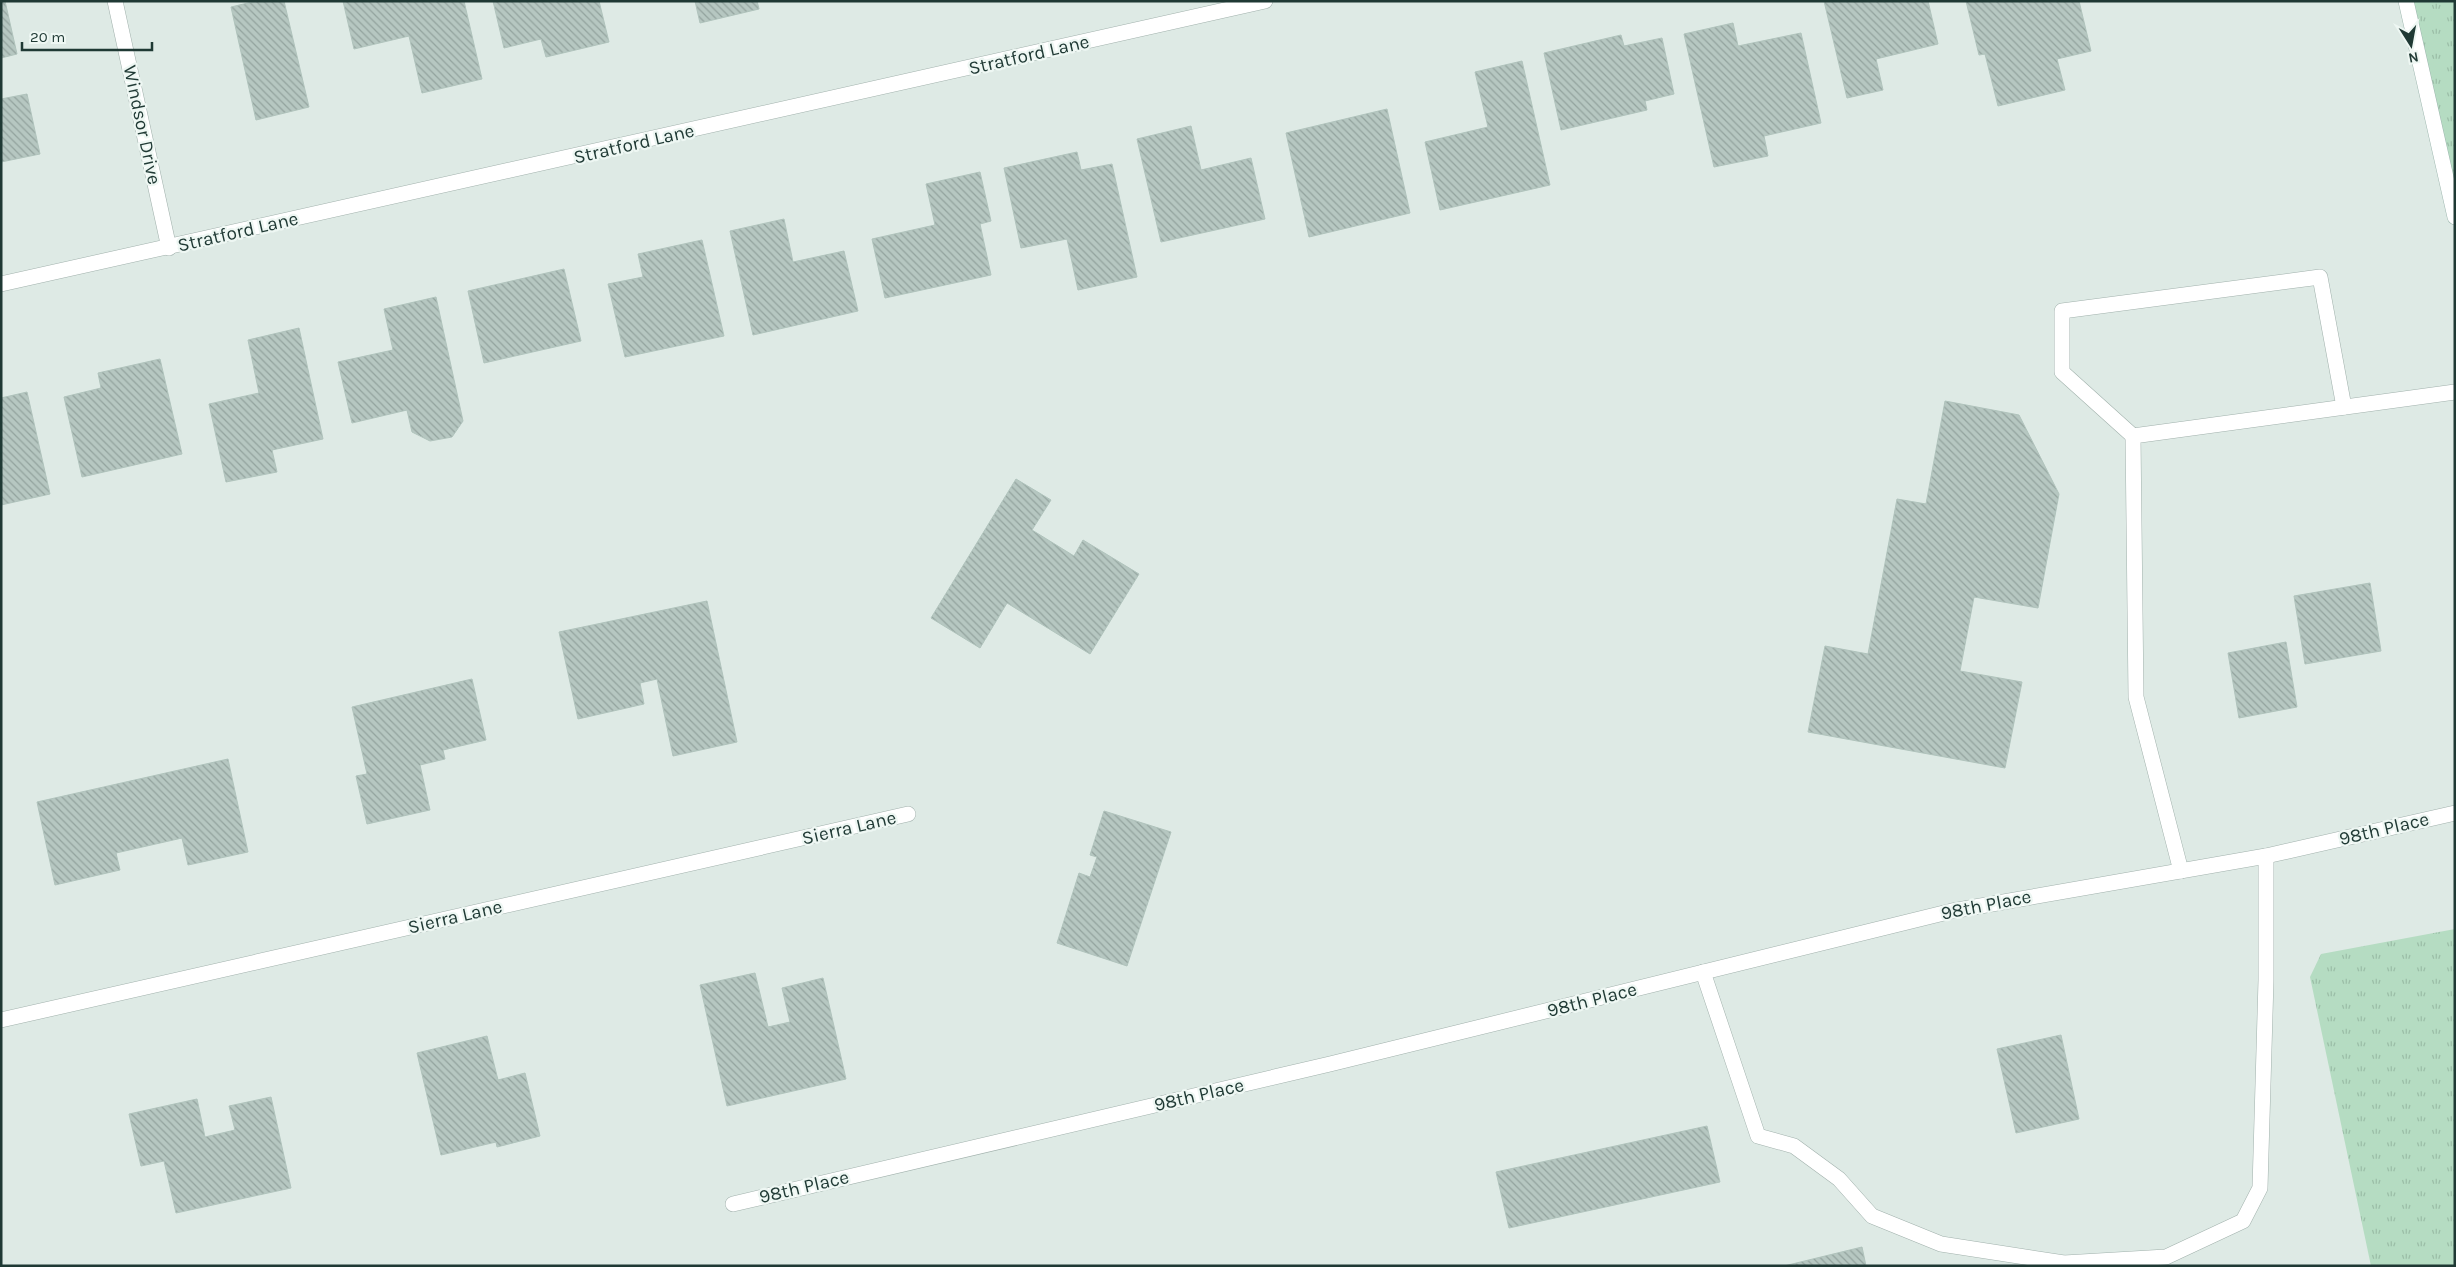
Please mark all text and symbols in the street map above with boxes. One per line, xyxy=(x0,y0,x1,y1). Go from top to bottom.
scale bar xyxy=(22,20,152,52)
north arrow xyxy=(2386,20,2436,70)
text: 20 m xyxy=(30,28,65,46)
street label: Stratford Lane xyxy=(967,30,1091,80)
text: N xyxy=(2407,48,2420,67)
street label: Windsor Drive xyxy=(119,63,165,187)
street label: Stratford Lane xyxy=(572,119,696,169)
street label: Stratford Lane xyxy=(176,207,300,257)
street label: Sierra Lane xyxy=(800,806,898,850)
street label: 98th Place xyxy=(2337,808,2431,850)
street label: 98th Place xyxy=(1939,885,2033,925)
street label: Sierra Lane xyxy=(406,895,504,939)
street label: 98th Place xyxy=(1545,978,1639,1022)
street label: 98th Place xyxy=(1152,1074,1246,1116)
street label: 98th Place xyxy=(757,1166,851,1208)

